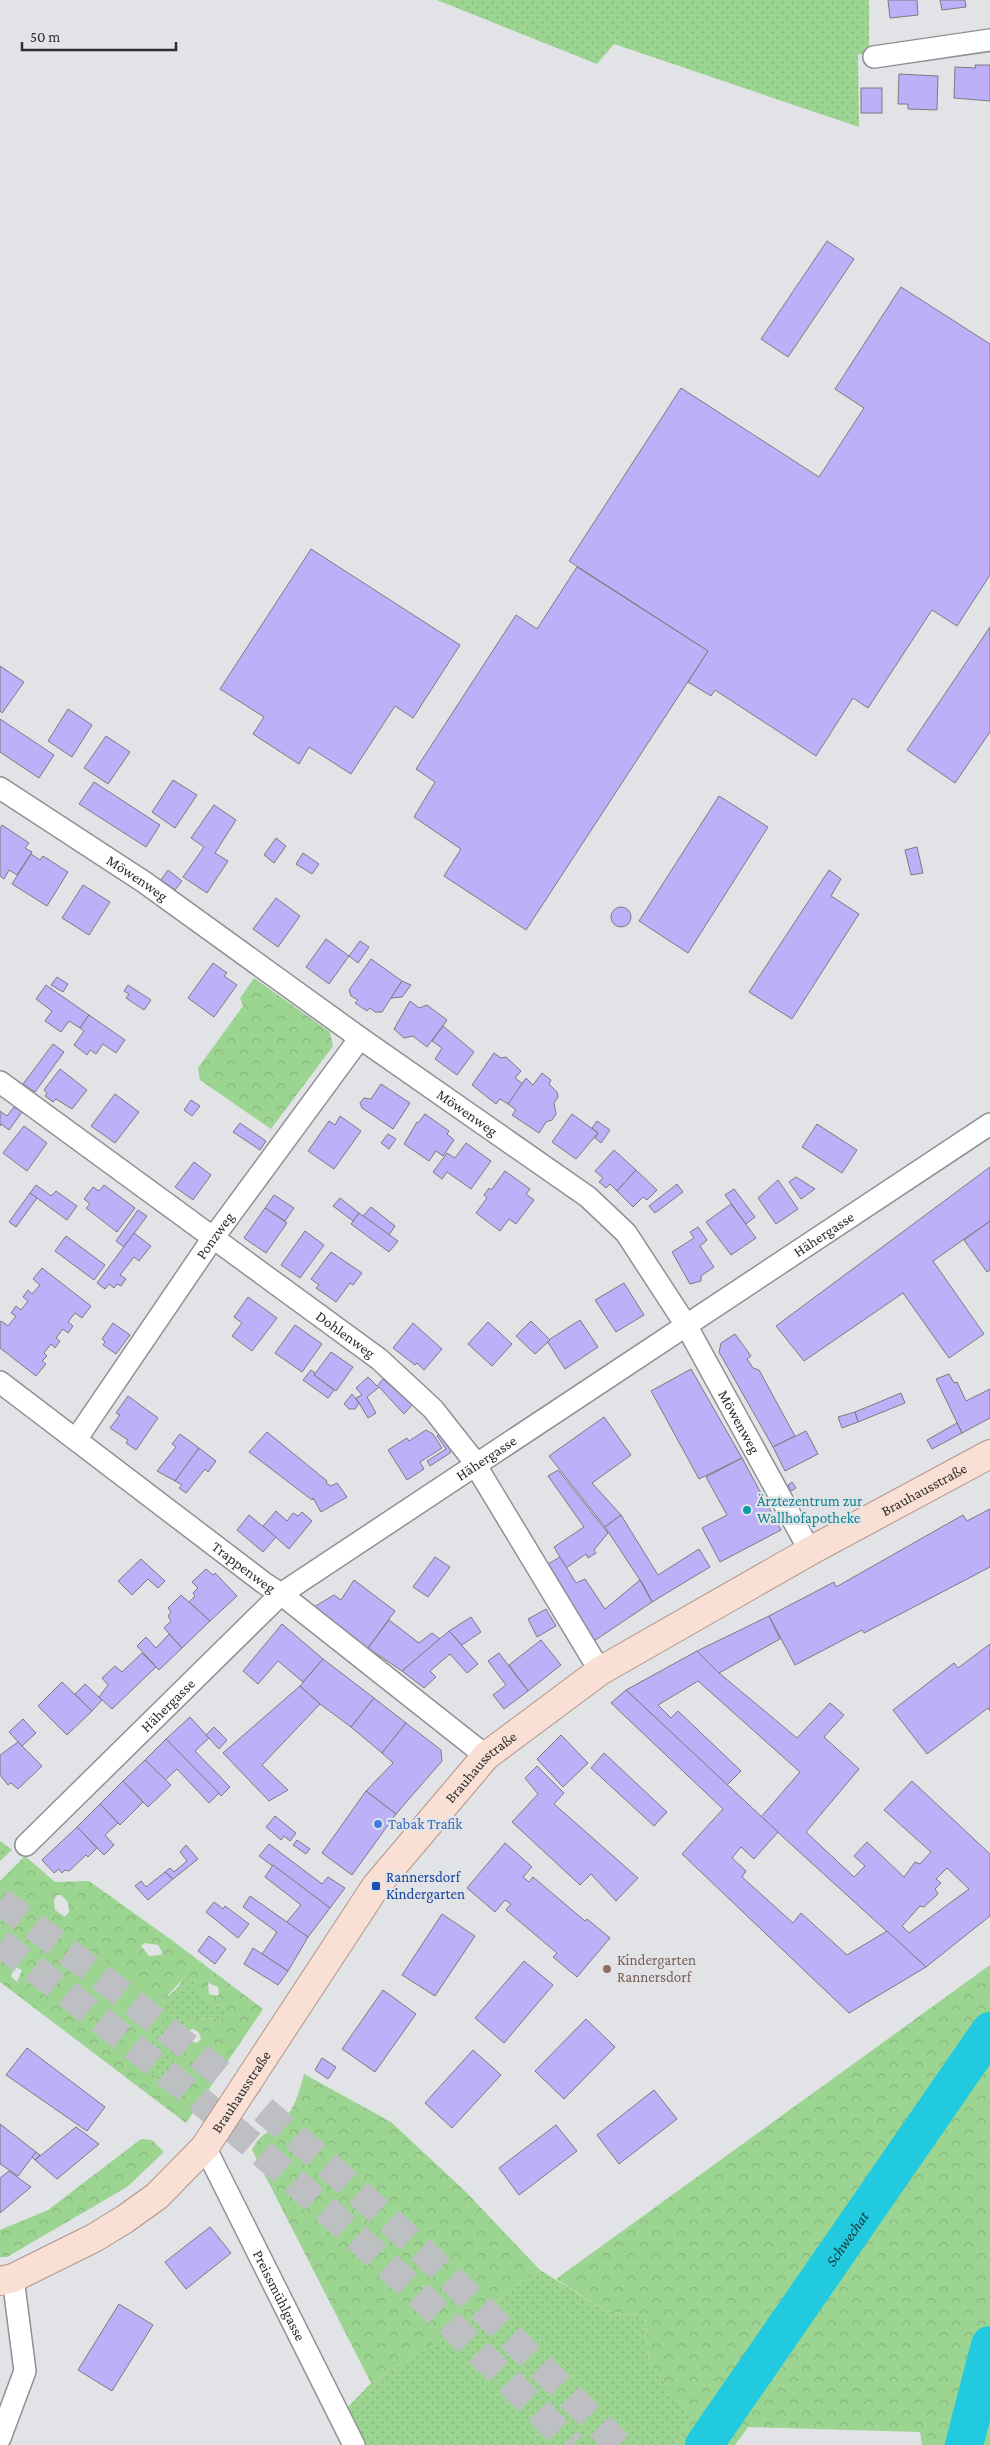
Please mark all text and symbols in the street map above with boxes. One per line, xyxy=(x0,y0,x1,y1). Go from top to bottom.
scale bar xyxy=(22,20,176,52)
text: 50 m xyxy=(30,29,60,45)
street label: Möwenweg xyxy=(104,852,171,905)
street label: Möwenweg xyxy=(434,1086,500,1140)
street label: Hähergasse xyxy=(791,1208,857,1260)
street label: Ponzweg xyxy=(193,1209,238,1262)
street label: Dohlenweg xyxy=(313,1308,378,1362)
street label: Möwenweg xyxy=(715,1387,763,1457)
street label: Hähergasse xyxy=(453,1432,520,1484)
street label: Brauhausstraße xyxy=(879,1460,970,1519)
place label: Ärztezentrum zur Wallhofapotheke xyxy=(757,1493,863,1527)
marker: Ärztezentrum zur Wallhofapotheke xyxy=(741,1504,753,1516)
street label: Trappenweg xyxy=(209,1538,278,1597)
street label: Hähergasse xyxy=(138,1675,198,1735)
street label: Brauhausstraße xyxy=(442,1728,520,1806)
place label: Tabak Trafik xyxy=(388,1816,463,1832)
marker: Tabak Trafik xyxy=(372,1818,384,1830)
place label: Rannersdorf Kindergarten xyxy=(386,1869,465,1903)
marker: Rannersdorf Kindergarten xyxy=(370,1880,382,1892)
place label: Kindergarten Rannersdorf xyxy=(617,1952,696,1985)
marker: Kindergarten Rannersdorf xyxy=(601,1963,613,1975)
street label: Brauhausstraße xyxy=(208,2047,274,2136)
water label: Schwechat xyxy=(822,2208,872,2269)
street label: Preissmühlgasse xyxy=(250,2247,309,2344)

